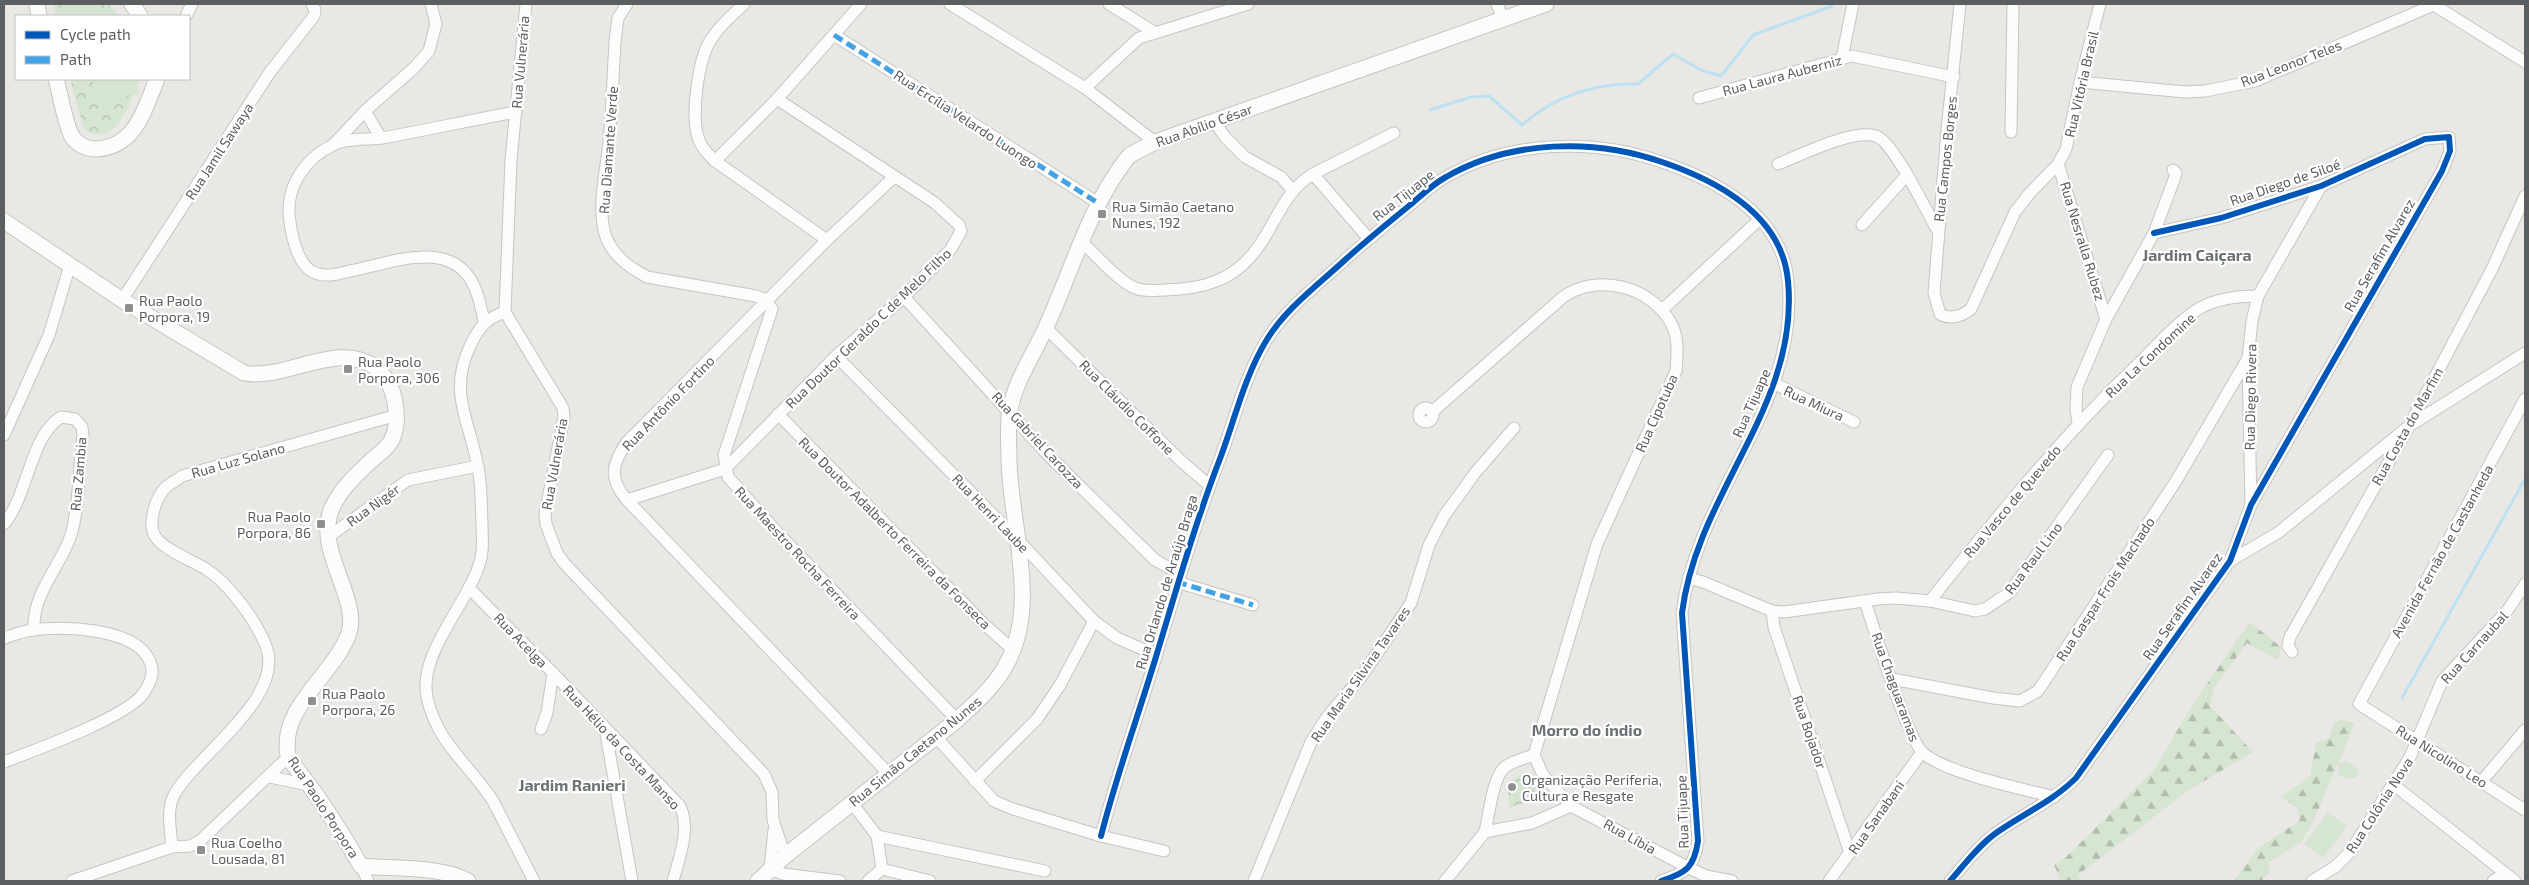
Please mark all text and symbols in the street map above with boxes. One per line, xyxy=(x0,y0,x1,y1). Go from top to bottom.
legend xyxy=(15,15,190,80)
street label: Rua Vulnerária xyxy=(507,15,533,109)
text: Cycle path xyxy=(60,25,131,43)
street label: Rua Vitória Brasil xyxy=(2060,28,2102,139)
street label: Rua Leonor Teles xyxy=(2238,36,2344,90)
text: Path xyxy=(60,50,91,68)
street label: Rua Laura Auberniz xyxy=(1720,51,1844,99)
street label: Rua Ercília Velardo Luongo xyxy=(891,66,1041,172)
street label: Rua Diamante Verde xyxy=(595,85,621,215)
street label: Rua Campos Borges xyxy=(1930,95,1960,223)
street label: Rua Jamil Sawaya xyxy=(181,99,257,203)
street label: Rua Abílio César xyxy=(1153,99,1255,150)
street label: Rua Diego de Siloé xyxy=(2227,155,2343,209)
street label: Rua Tijuape xyxy=(1369,166,1437,224)
street label: Rua Nesralla Rubez xyxy=(2057,179,2109,303)
street label: Rua Serafim Alvarez xyxy=(2340,196,2418,314)
place label: Rua Simão Caetano Nunes, 192 xyxy=(1112,198,1234,231)
marker: Rua Simão Caetano Nunes, 192 xyxy=(1096,208,1108,220)
street label: Rua Doutor Geraldo C de Melo Filho xyxy=(782,244,954,412)
district label: Jardim Caiçara xyxy=(2142,245,2252,266)
place label: Rua Paolo Porpora, 19 xyxy=(139,292,210,325)
marker: Rua Paolo Porpora, 19 xyxy=(123,302,135,314)
street label: Rua La Condomine xyxy=(2101,309,2199,401)
street label: Rua Diego Rivera xyxy=(2241,343,2259,451)
street label: Rua Antônio Fortino xyxy=(618,352,718,454)
place label: Rua Paolo Porpora, 306 xyxy=(358,353,440,386)
street label: Rua Cláudio Coffone xyxy=(1076,356,1178,458)
marker: Rua Paolo Porpora, 306 xyxy=(342,363,354,375)
street label: Rua Costa do Marfim xyxy=(2368,364,2446,488)
street label: Rua Tijuape xyxy=(1728,366,1774,440)
street label: Rua Cipotuba xyxy=(1631,371,1681,455)
street label: Rua Miura xyxy=(1781,382,1847,424)
street label: Rua Gabriel Carozza xyxy=(989,388,1087,492)
street label: Rua Vulnerária xyxy=(538,417,570,511)
street label: Rua Doutor Adalberto Ferreira da Fonseca xyxy=(795,433,995,633)
street label: Rua Zambia xyxy=(66,436,90,512)
street label: Rua Luz Solano xyxy=(189,439,287,481)
street label: Rua Vasco de Quevedo xyxy=(1960,441,2064,561)
street label: Avenida Fernão de Castanheda xyxy=(2387,462,2497,640)
street label: Rua Henri Laube xyxy=(949,470,1033,556)
street label: Rua Nigér xyxy=(343,480,403,530)
street label: Rua Maestro Rocha Ferreira xyxy=(732,483,864,623)
street label: Rua Orlando de Araújo Braga xyxy=(1131,493,1201,671)
place label: Rua Paolo Porpora, 86 xyxy=(237,508,311,541)
street label: Rua Gaspar Frois Machado xyxy=(2052,514,2158,664)
marker: Rua Paolo Porpora, 86 xyxy=(315,518,327,530)
street label: Rua Raul Lino xyxy=(2000,519,2066,597)
street label: Rua Serafim Alvarez xyxy=(2139,549,2225,663)
street label: Rua Maria Silvina Tavares xyxy=(1307,603,1413,745)
street label: Rua Carnaubal xyxy=(2437,606,2512,687)
street label: Rua Acelga xyxy=(491,609,551,671)
street label: Rua Chaguaramas xyxy=(1868,630,1924,744)
street label: Rua Hélio da Costa Manso xyxy=(560,681,684,813)
place label: Rua Paolo Porpora, 26 xyxy=(322,685,395,718)
street label: Rua Simão Caetano Nunes xyxy=(845,692,985,810)
street label: Rua Bojador xyxy=(1789,693,1831,771)
marker: Rua Paolo Porpora, 26 xyxy=(306,695,318,707)
district label: Morro do índio xyxy=(1532,720,1642,739)
street label: Rua Nicolino Leo xyxy=(2393,721,2491,791)
street label: Rua Paolo Porpora xyxy=(285,753,363,861)
street label: Rua Colônia Nova xyxy=(2342,754,2416,856)
place label: Organização Periferia, Cultura e Resgate xyxy=(1522,771,1662,804)
district label: Jardim Ranieri xyxy=(518,775,626,794)
street label: Rua Tijuape xyxy=(1672,775,1692,849)
street label: Rua Sanabani xyxy=(1844,777,1908,857)
marker: Organização Periferia, Cultura e Resgate xyxy=(1506,781,1518,793)
street label: Rua Líbia xyxy=(1601,815,1659,857)
place label: Rua Coelho Lousada, 81 xyxy=(211,834,285,867)
marker: Rua Coelho Lousada, 81 xyxy=(195,844,207,856)

